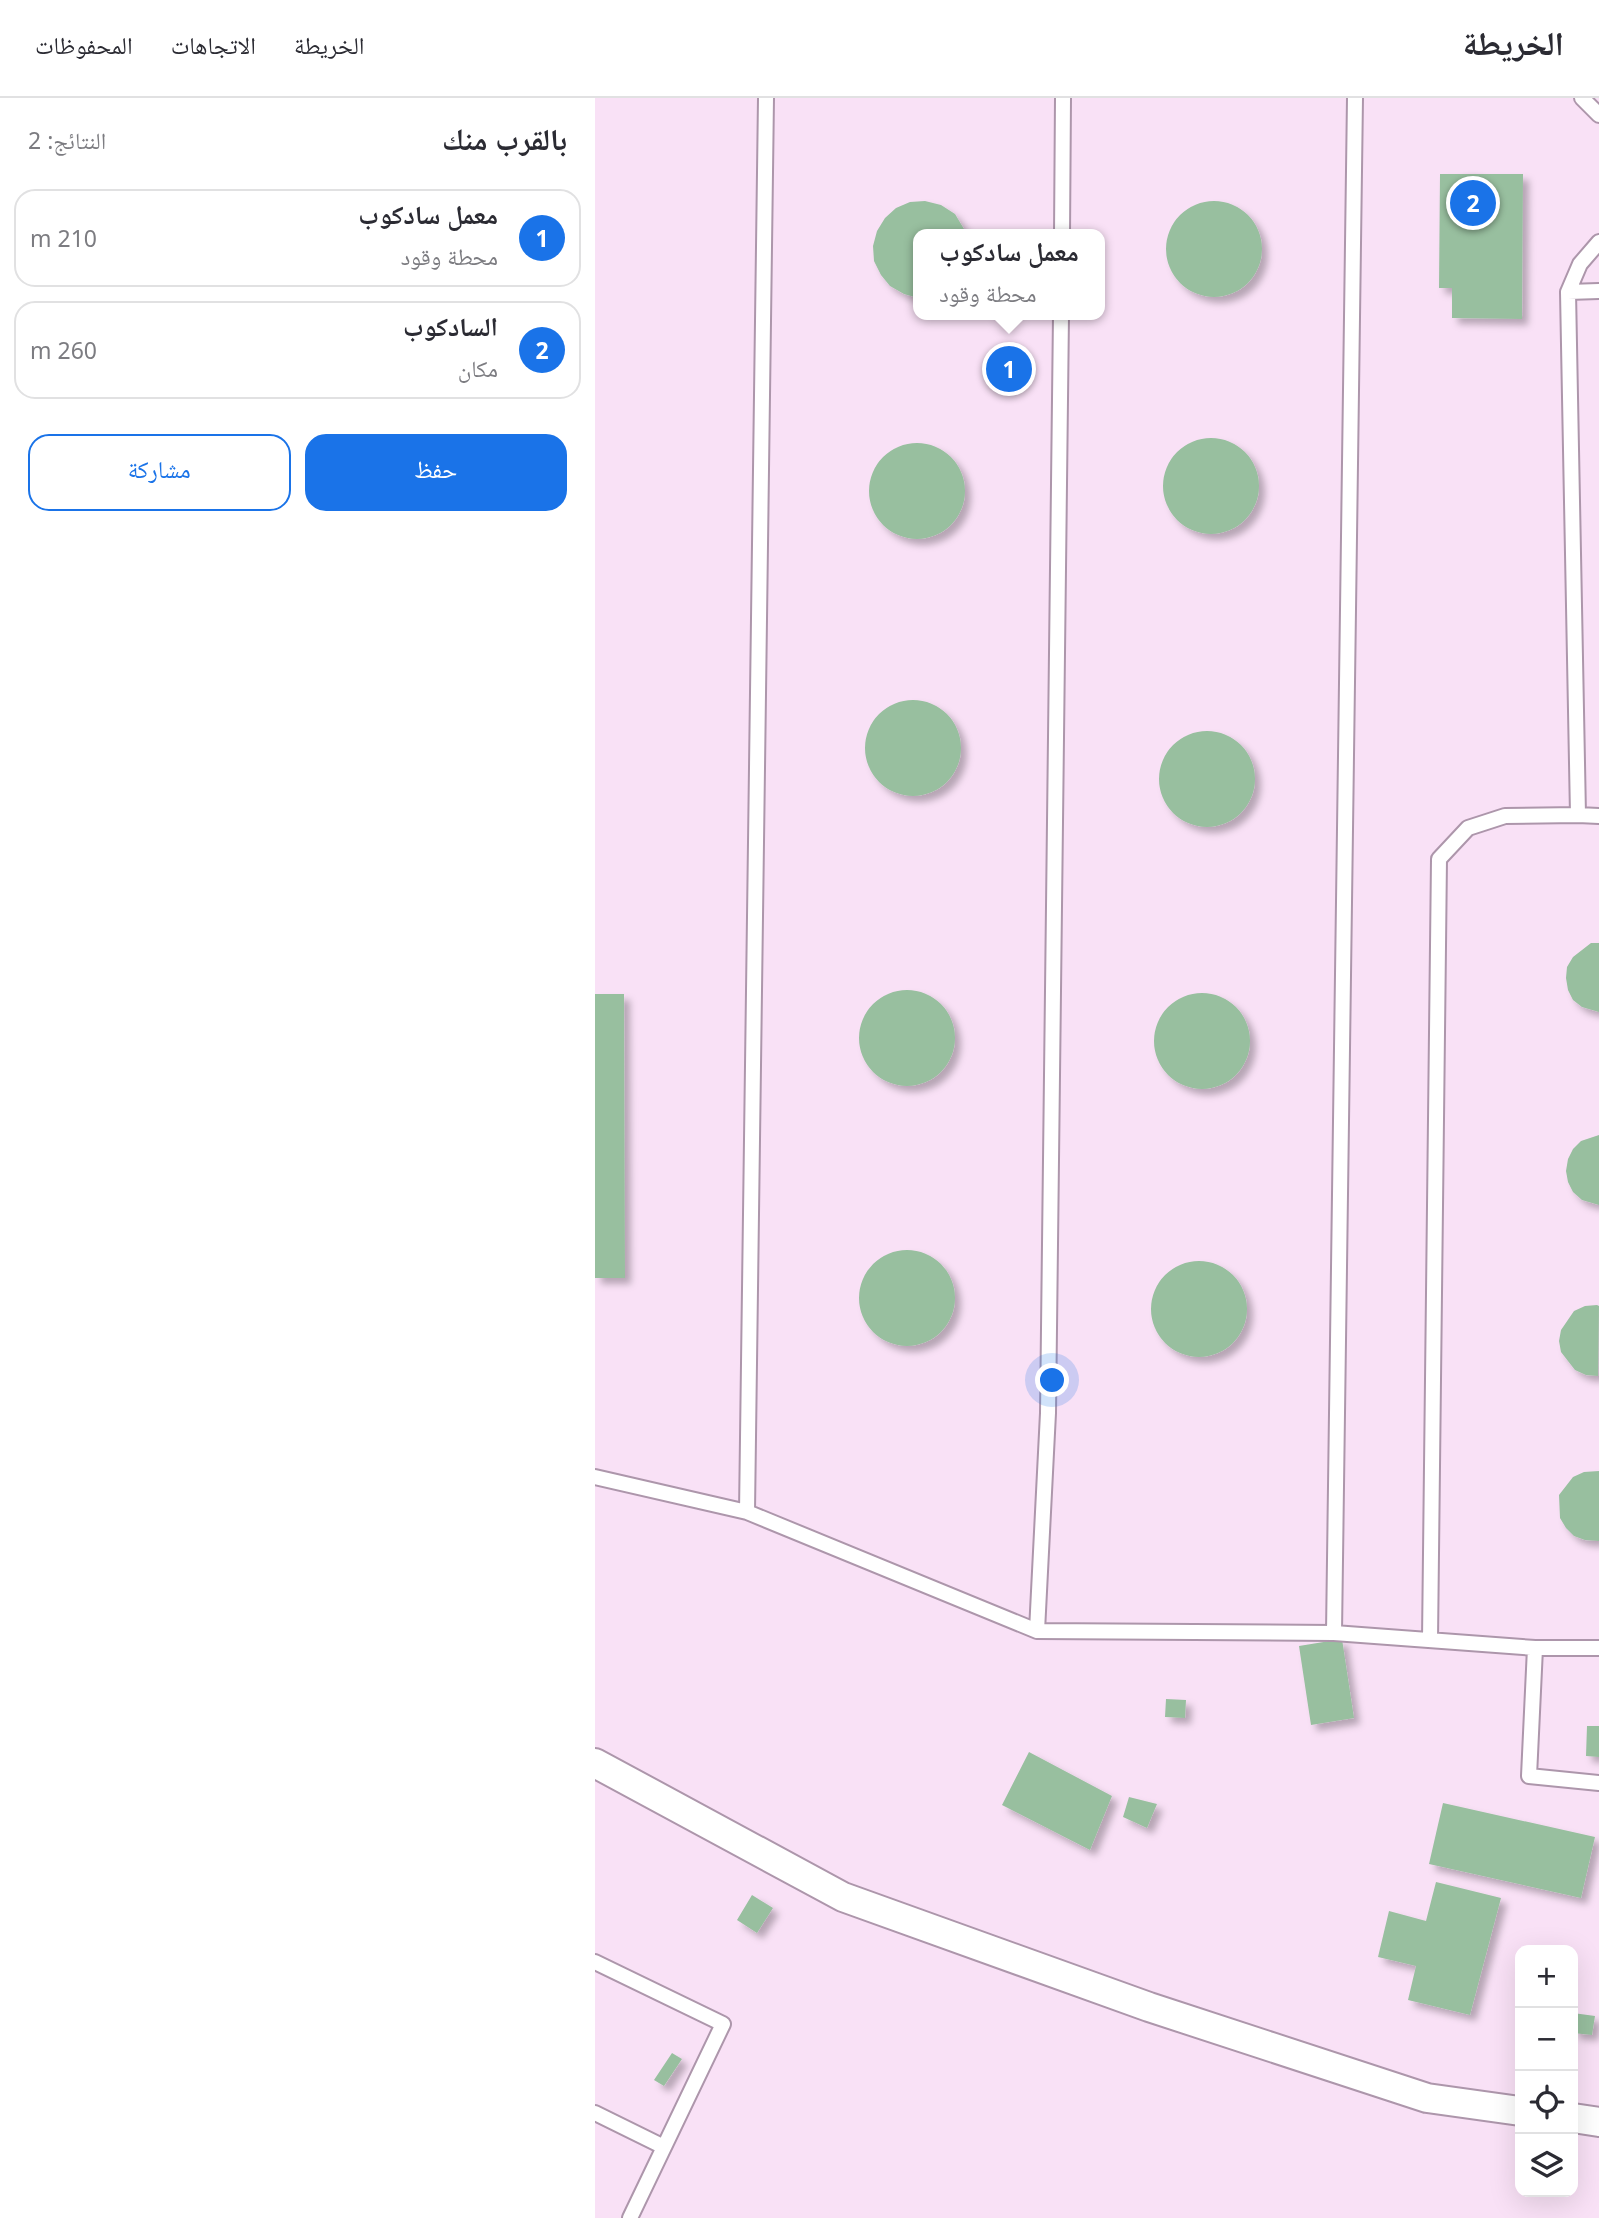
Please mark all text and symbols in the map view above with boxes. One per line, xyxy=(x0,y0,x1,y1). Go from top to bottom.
text: الخريطة xyxy=(1463,20,1564,65)
text: المحفوظات xyxy=(35,28,133,61)
text: الاتجاهات xyxy=(171,28,256,61)
text: الخريطة xyxy=(294,28,365,61)
text: بالقرب منك xyxy=(442,118,567,159)
text: النتائج: 2 xyxy=(28,124,106,156)
pin: 2 xyxy=(1450,177,1496,229)
text: معمل سادكوب xyxy=(358,196,498,232)
text: 210 m xyxy=(30,222,97,254)
text: 1 xyxy=(535,222,549,254)
popup xyxy=(913,229,1105,320)
text: معمل سادكوب xyxy=(939,233,1079,269)
text: محطة وقود xyxy=(401,240,498,272)
text: محطة وقود xyxy=(939,277,1037,309)
text: السادكوب xyxy=(403,308,498,344)
text: 260 m xyxy=(30,334,97,366)
text: 2 xyxy=(535,334,549,366)
pin: 1 xyxy=(986,343,1032,395)
text: مكان xyxy=(458,352,498,384)
button: مشاركة xyxy=(28,434,291,511)
button: حفظ xyxy=(305,434,567,511)
your location xyxy=(1035,1363,1069,1397)
map controls xyxy=(1515,1945,1578,2197)
button: + xyxy=(1515,1945,1578,2008)
button: − xyxy=(1515,2008,1578,2071)
button: locate xyxy=(1515,2071,1578,2134)
button: layers xyxy=(1515,2134,1578,2197)

